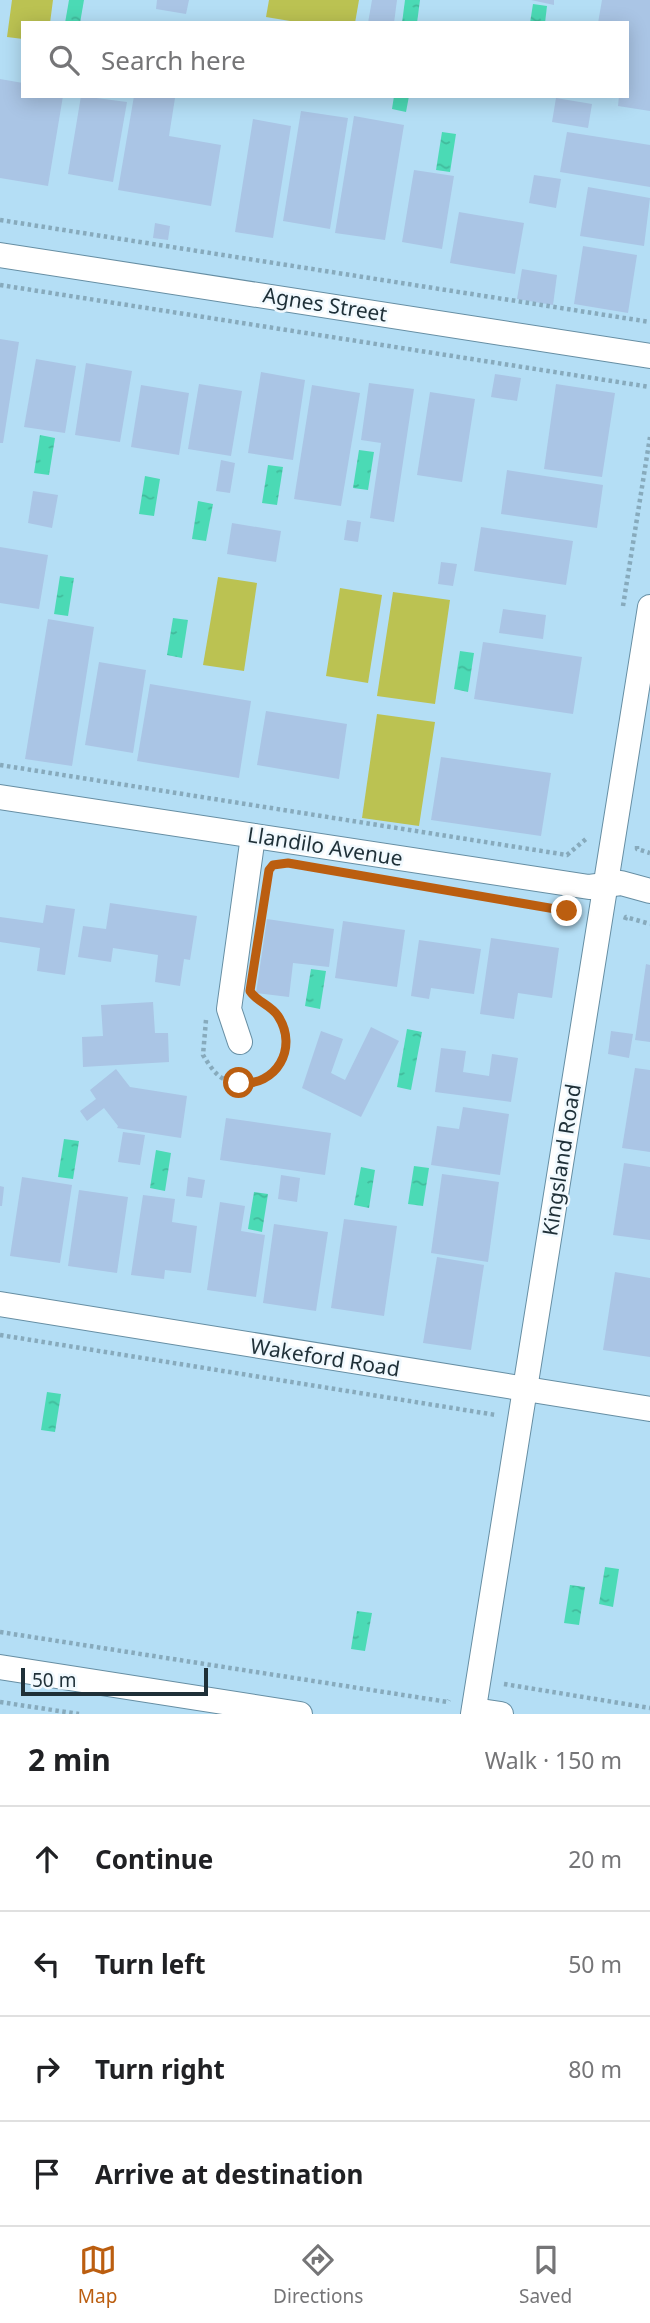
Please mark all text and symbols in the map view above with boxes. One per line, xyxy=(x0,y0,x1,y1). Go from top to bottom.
search box xyxy=(21,21,629,98)
icon: search xyxy=(45,41,83,79)
text: Search here xyxy=(101,42,246,78)
street label: Agnes Street xyxy=(261,280,390,328)
street label: Llandilo Avenue xyxy=(246,820,405,872)
route end xyxy=(551,895,582,926)
route start xyxy=(223,1067,254,1098)
street label: Kingsland Road xyxy=(535,1082,587,1238)
street label: Wakeford Road xyxy=(248,1331,402,1383)
scale bar xyxy=(21,1665,208,1697)
text: 50 m xyxy=(32,1667,76,1693)
text: 2 min xyxy=(28,1739,111,1780)
text: Walk · 150 m xyxy=(485,1744,622,1776)
icon: ahead xyxy=(28,1840,66,1878)
text: Continue xyxy=(95,1841,213,1877)
text: 20 m xyxy=(568,1843,622,1875)
icon: left xyxy=(28,1945,66,1983)
text: Turn left xyxy=(95,1946,206,1982)
text: 50 m xyxy=(568,1948,622,1980)
icon: right xyxy=(28,2050,66,2088)
text: Turn right xyxy=(95,2051,225,2087)
text: 80 m xyxy=(568,2053,622,2085)
icon: arrive xyxy=(28,2155,66,2193)
text: Arrive at destination xyxy=(95,2156,364,2192)
tab: Map xyxy=(78,2241,117,2309)
tab: Directions xyxy=(273,2241,363,2309)
tab: Saved xyxy=(519,2241,572,2309)

